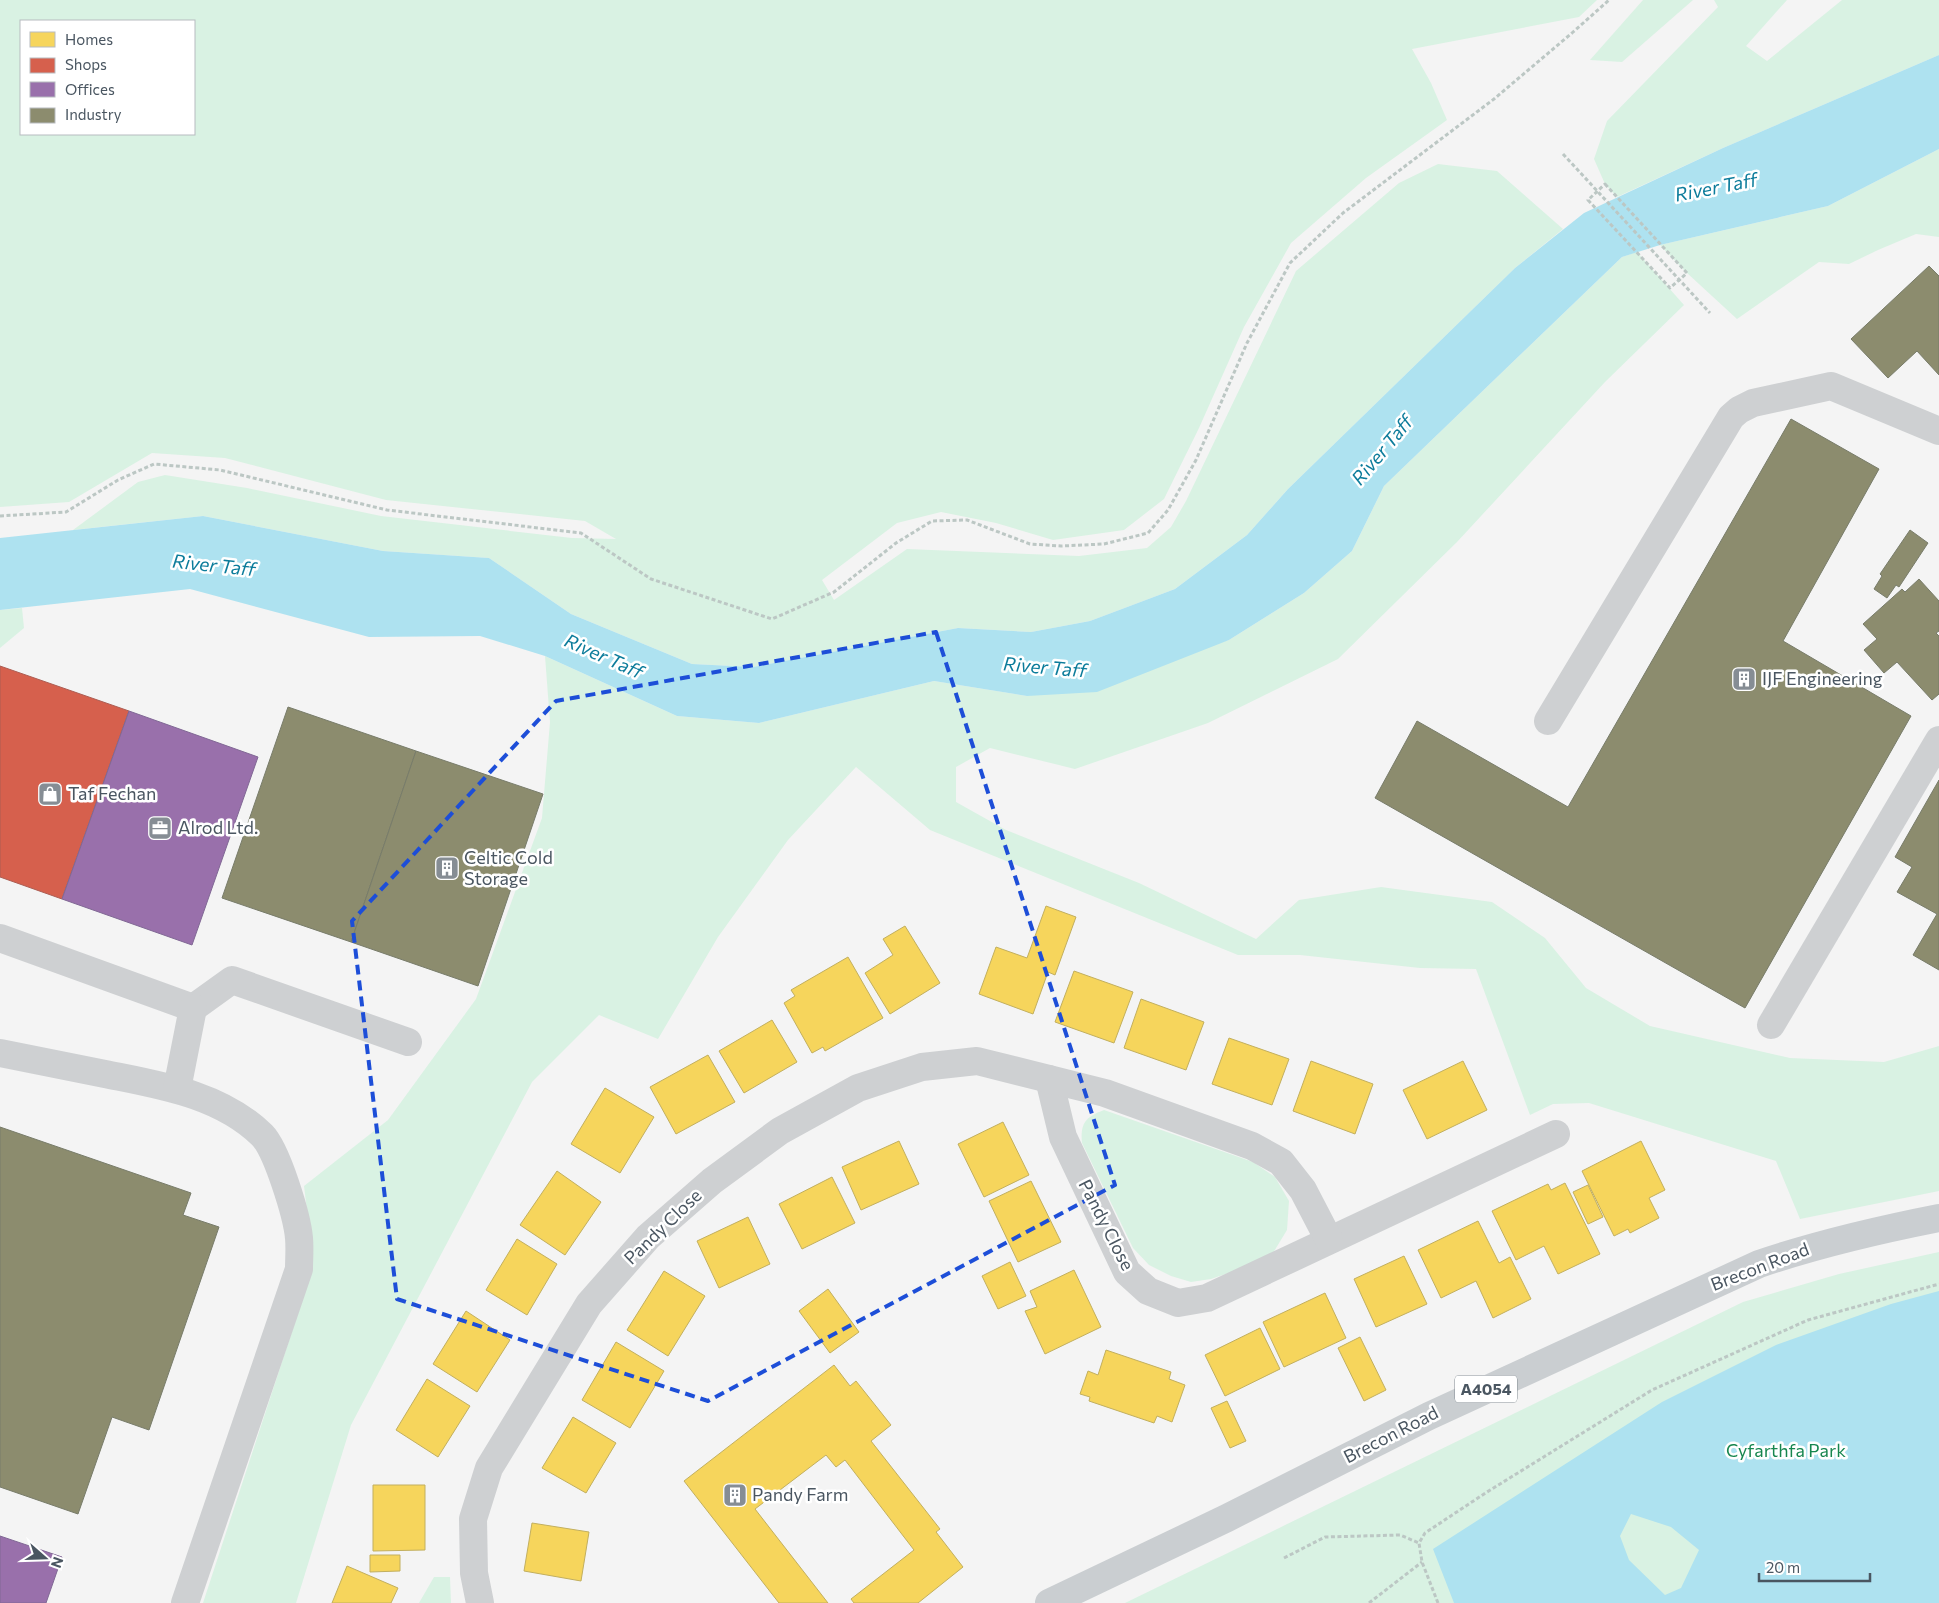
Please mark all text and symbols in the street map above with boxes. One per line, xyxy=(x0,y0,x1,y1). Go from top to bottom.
legend xyxy=(20,20,195,135)
text: Homes xyxy=(65,30,113,48)
text: Shops xyxy=(65,55,107,73)
text: Offices xyxy=(65,80,115,98)
text: Industry xyxy=(65,105,122,123)
water label: River Taff xyxy=(1673,167,1761,206)
water label: River Taff xyxy=(1346,408,1419,489)
water label: River Taff xyxy=(171,549,259,581)
water label: River Taff xyxy=(561,628,649,684)
water label: River Taff xyxy=(1002,651,1090,682)
building icon: IJF Engineering xyxy=(1731,666,1757,692)
place label: IJF Engineering xyxy=(1762,667,1883,689)
shop icon: Taf Fechan xyxy=(37,781,63,807)
place label: Taf Fechan xyxy=(68,782,156,804)
office icon: Alrod Ltd. xyxy=(147,815,173,841)
place label: Alrod Ltd. xyxy=(178,816,258,838)
place label: Celtic Cold Storage xyxy=(464,846,553,889)
building icon: Celtic Cold Storage xyxy=(434,855,460,881)
street label: Pandy Close xyxy=(1075,1175,1139,1274)
street label: Pandy Close xyxy=(619,1184,706,1269)
street label: Brecon Road xyxy=(1707,1237,1812,1295)
road number: A4054 xyxy=(1455,1376,1517,1402)
street label: Brecon Road xyxy=(1339,1401,1442,1467)
park label: Cyfarthfa Park xyxy=(1726,1439,1846,1461)
building icon: Pandy Farm xyxy=(722,1482,748,1508)
place label: Pandy Farm xyxy=(752,1483,848,1505)
north arrow xyxy=(20,1533,70,1583)
scale bar xyxy=(1759,1550,1870,1582)
text: N xyxy=(48,1555,67,1570)
text: 20 m xyxy=(1766,1558,1800,1576)

